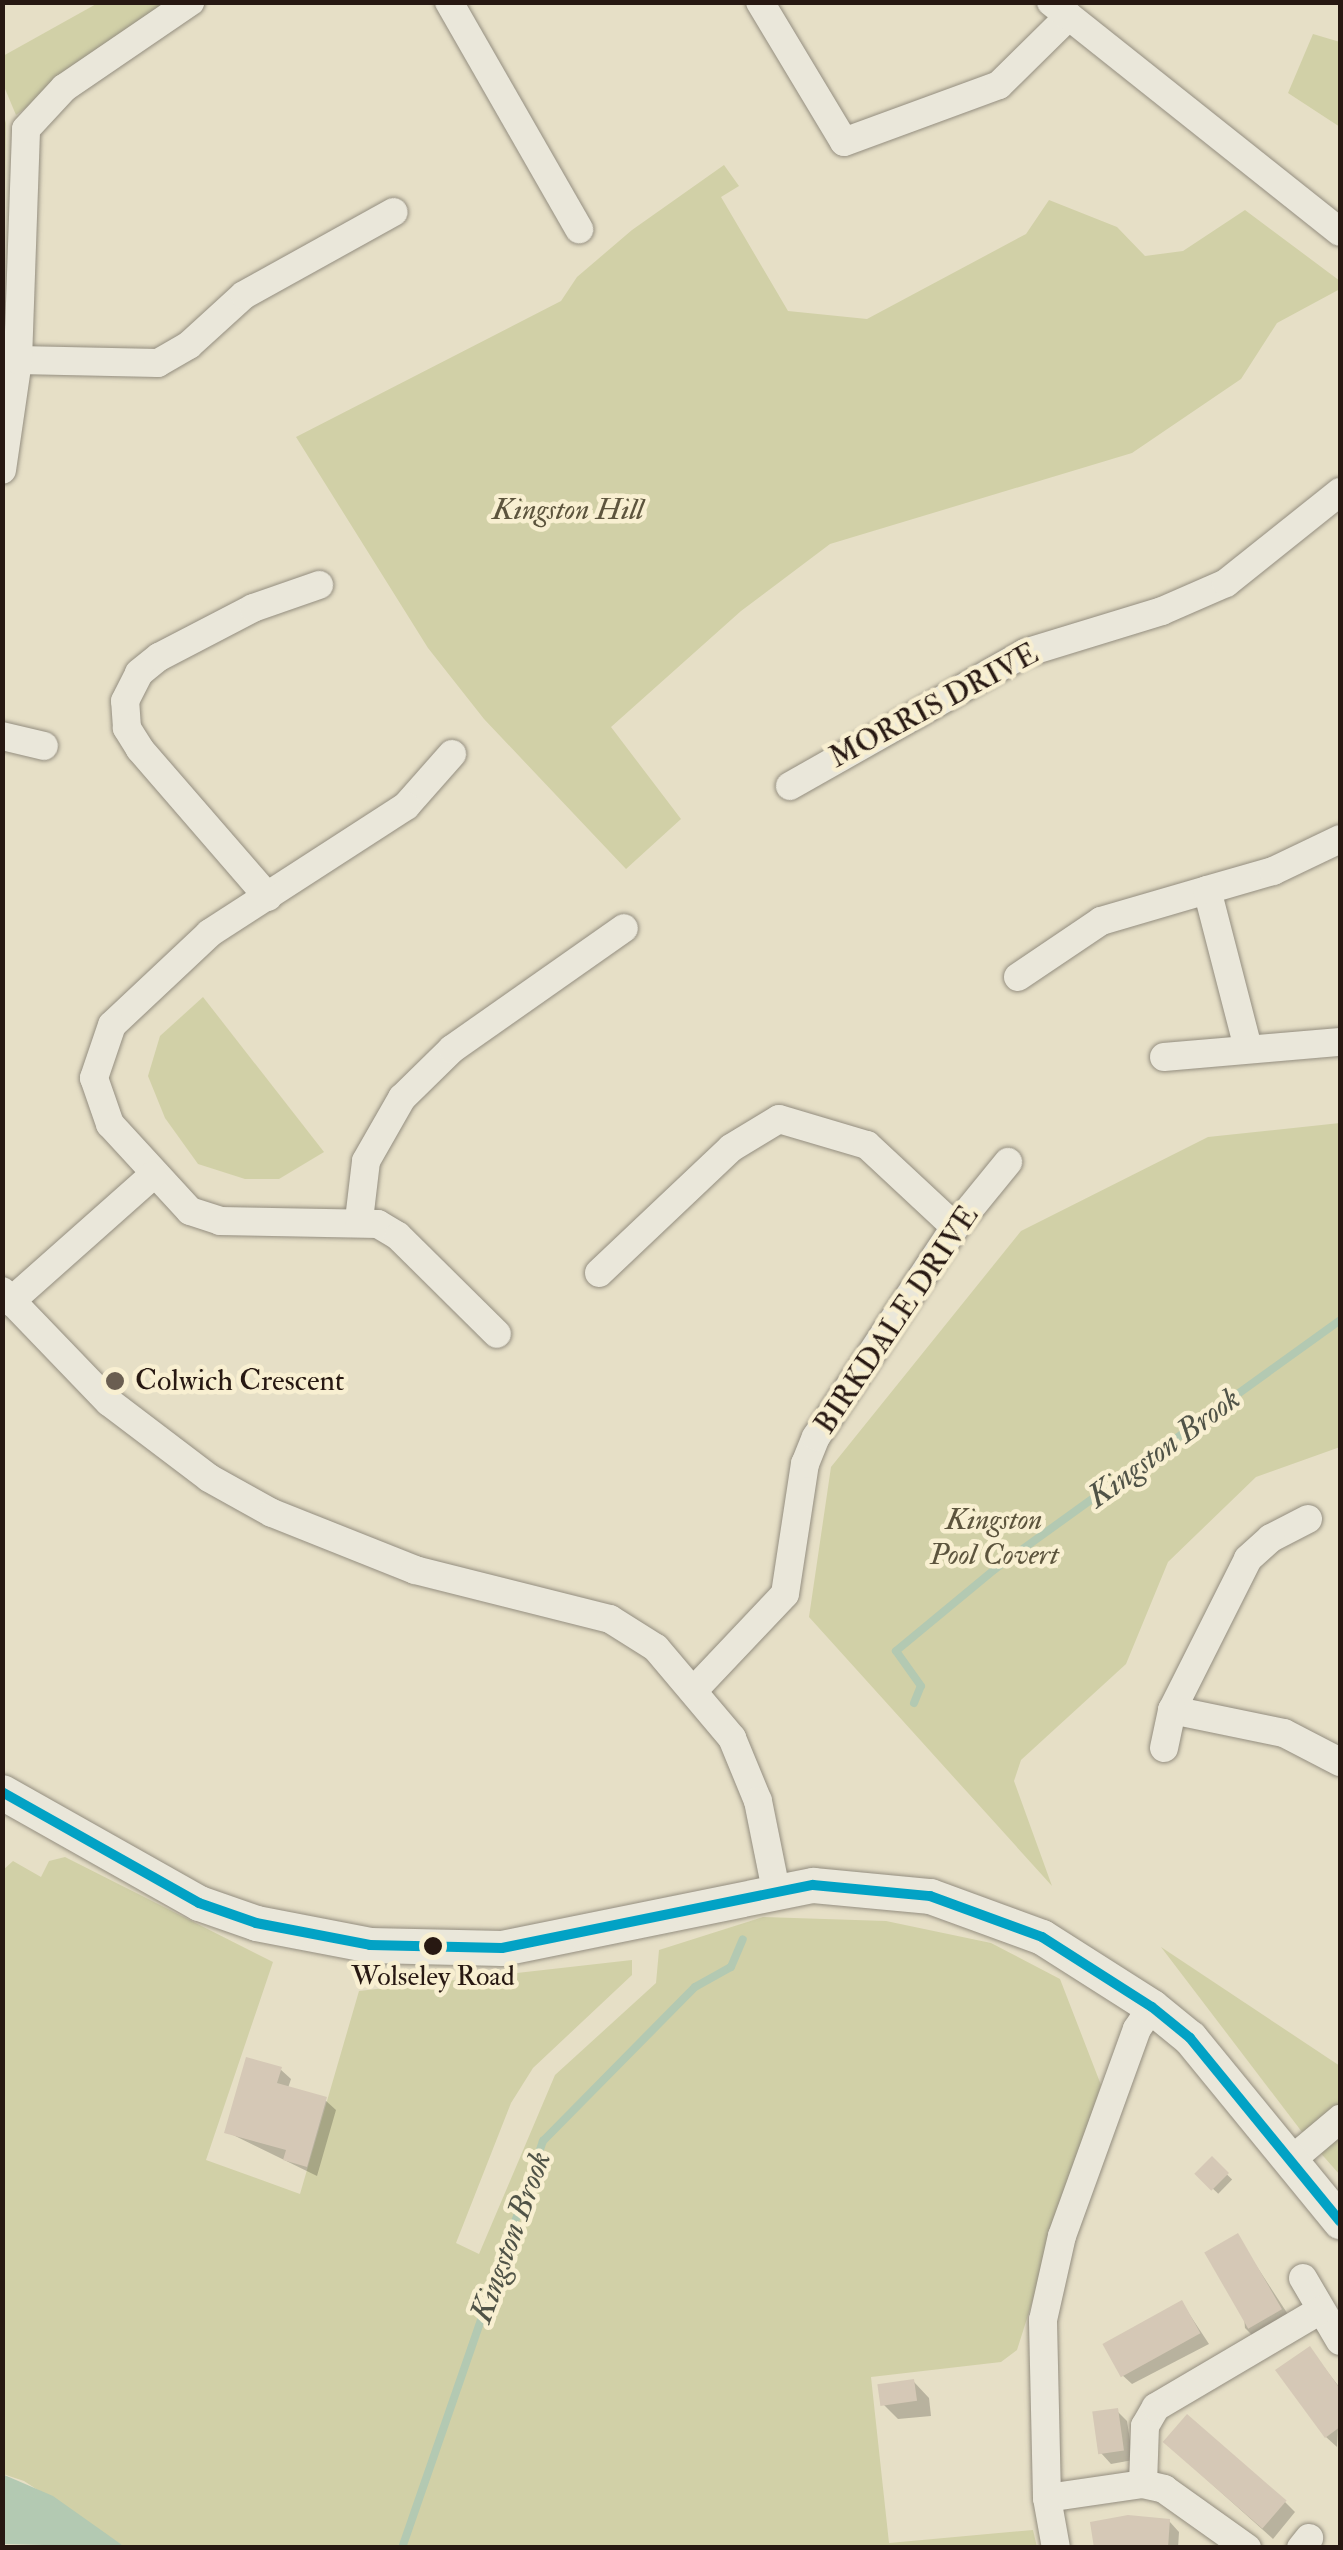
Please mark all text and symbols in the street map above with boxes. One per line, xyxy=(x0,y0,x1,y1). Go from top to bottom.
park label: Kingston Hill xyxy=(492,492,644,528)
street label: MORRIS DRIVE xyxy=(823,636,1045,776)
street label: BIRKDALE DRIVE xyxy=(807,1199,987,1441)
place label: Colwich Crescent xyxy=(135,1363,344,1399)
marker: Colwich Crescent xyxy=(104,1370,126,1392)
water label: Kingston Brook xyxy=(1080,1380,1248,1516)
park label: Kingston Pool Covert xyxy=(929,1502,1059,1572)
marker: Wolseley Road xyxy=(423,1936,443,1956)
place label: Wolseley Road xyxy=(351,1960,515,1994)
water label: Kingston Brook xyxy=(462,2146,560,2328)

